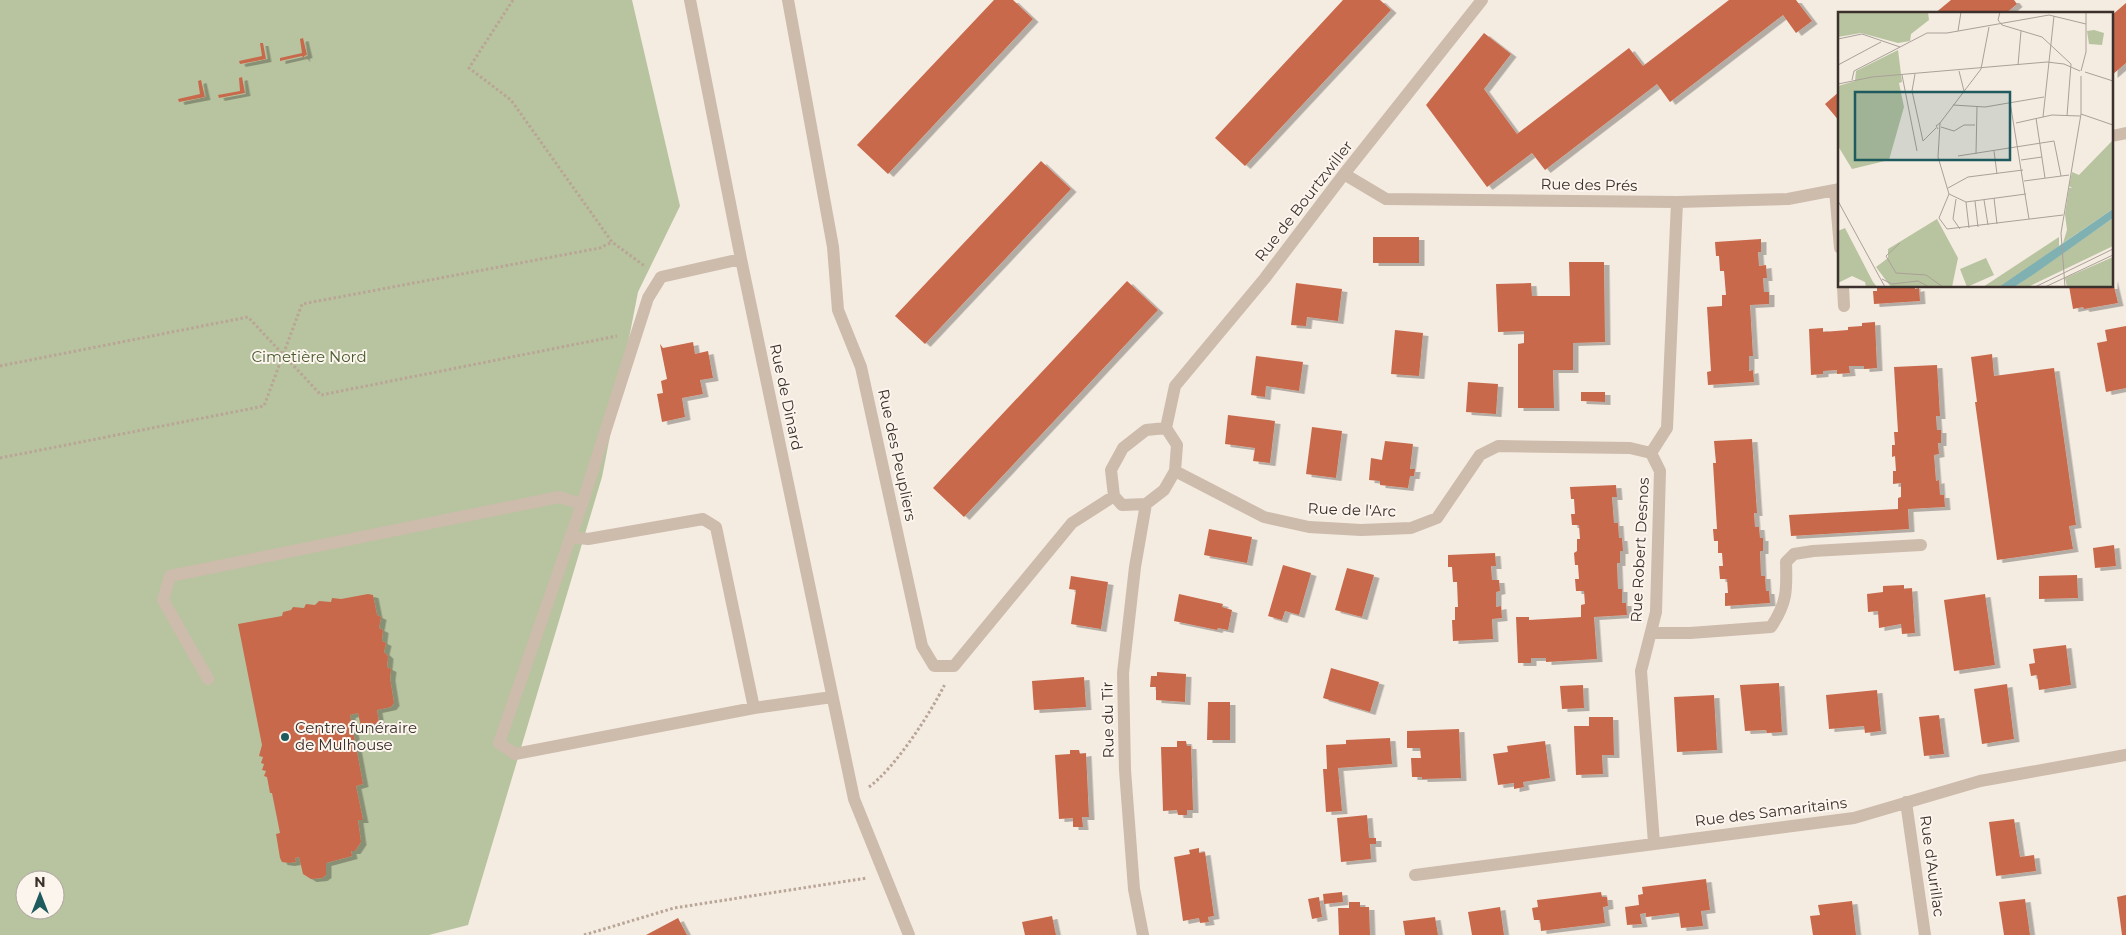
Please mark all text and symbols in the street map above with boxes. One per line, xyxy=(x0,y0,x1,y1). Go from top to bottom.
inset map xyxy=(1838,12,2114,288)
street label: Rue de Bourtzwiller xyxy=(1251,136,1357,265)
street label: Rue des Prés xyxy=(1540,174,1638,195)
street label: Rue de Dinard xyxy=(766,342,807,452)
park label: Cimetière Nord xyxy=(251,347,367,366)
street label: Rue des Peupliers xyxy=(874,387,921,523)
street label: Rue Robert Desnos xyxy=(1626,477,1653,623)
street label: Rue de l'Arc xyxy=(1307,498,1397,521)
street label: Rue du Tir xyxy=(1097,681,1118,759)
place label: Centre funéraire de Mulhouse xyxy=(295,718,417,754)
marker: Centre funéraire de Mulhouse xyxy=(279,731,291,743)
street label: Rue des Samaritains xyxy=(1694,793,1848,830)
street label: Rue d'Aurillac xyxy=(1916,814,1949,918)
north arrow xyxy=(15,870,65,920)
text: N xyxy=(34,873,46,891)

